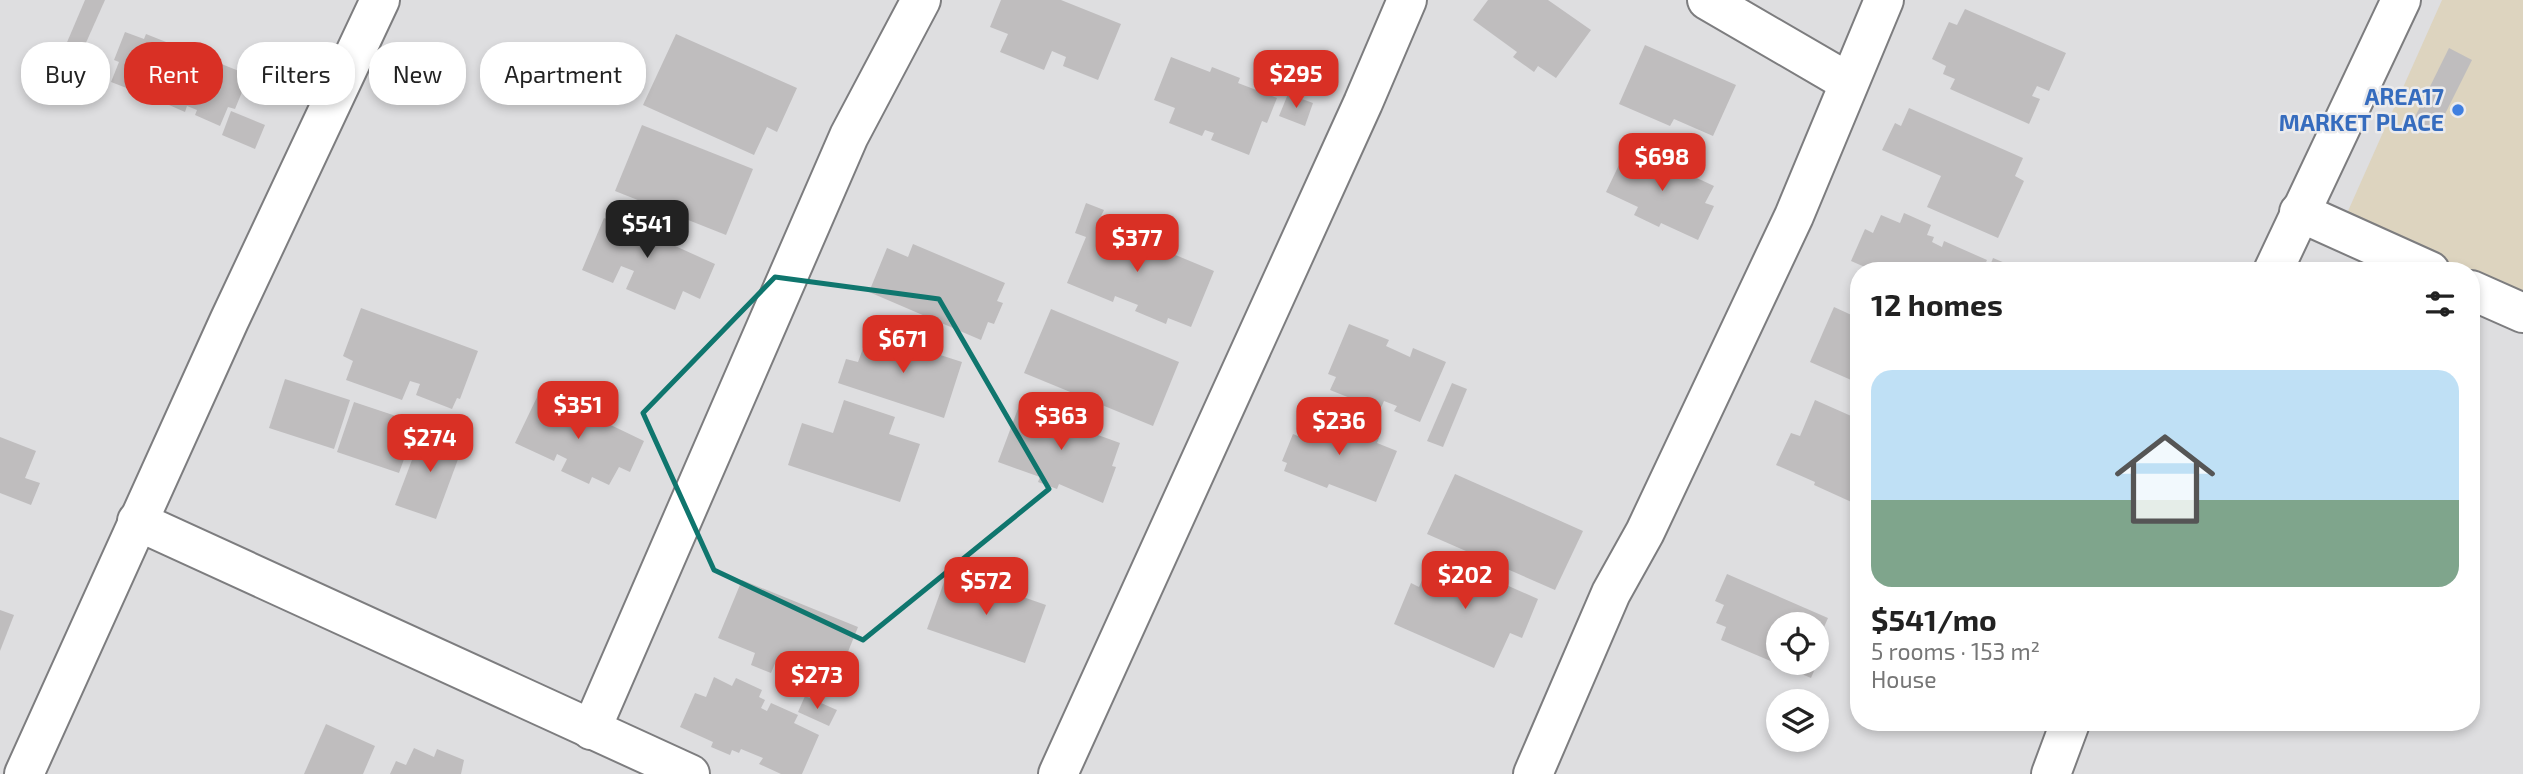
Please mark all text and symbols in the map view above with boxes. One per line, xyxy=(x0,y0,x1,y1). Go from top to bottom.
chip: Buy xyxy=(21,42,110,105)
chip: Rent xyxy=(124,42,223,105)
chip: Filters xyxy=(237,42,355,105)
chip: New xyxy=(369,42,466,105)
chip: Apartment xyxy=(480,42,646,105)
pin: $295 xyxy=(1255,50,1337,110)
text: $295 xyxy=(1270,59,1322,87)
place label: AREA17 MARKET PLACE xyxy=(2279,82,2444,136)
marker: AREA17 MARKET PLACE xyxy=(2450,102,2466,118)
pin: $698 xyxy=(1621,134,1703,193)
text: $698 xyxy=(1635,142,1689,170)
pin: $541 xyxy=(606,201,688,260)
text: $541 xyxy=(622,209,672,237)
pin: $377 xyxy=(1096,215,1178,274)
text: $377 xyxy=(1112,223,1162,251)
icon: filters xyxy=(2421,285,2459,323)
text: 12 homes xyxy=(1871,286,2003,322)
pin: $671 xyxy=(862,316,944,375)
text: $671 xyxy=(879,324,928,352)
pin: $351 xyxy=(537,382,619,441)
text: $351 xyxy=(553,390,603,418)
pin: $363 xyxy=(1020,392,1102,452)
pin: $236 xyxy=(1298,398,1380,457)
text: $363 xyxy=(1035,401,1088,429)
text: $236 xyxy=(1312,406,1366,434)
pin: $274 xyxy=(389,414,471,474)
icon: home xyxy=(2102,416,2228,542)
text: $274 xyxy=(403,423,457,451)
pin: $202 xyxy=(1424,552,1506,611)
pin: $572 xyxy=(945,558,1027,617)
text: $202 xyxy=(1438,560,1492,588)
text: $572 xyxy=(960,566,1012,594)
text: $541/mo xyxy=(1871,601,1997,637)
map controls xyxy=(1766,612,1829,752)
button: locate xyxy=(1766,612,1829,675)
text: 5 rooms · 153 m² xyxy=(1871,637,2040,665)
pin: $273 xyxy=(776,652,858,711)
text: $273 xyxy=(791,660,843,688)
text: House xyxy=(1871,665,1937,693)
button: layers xyxy=(1766,689,1829,752)

